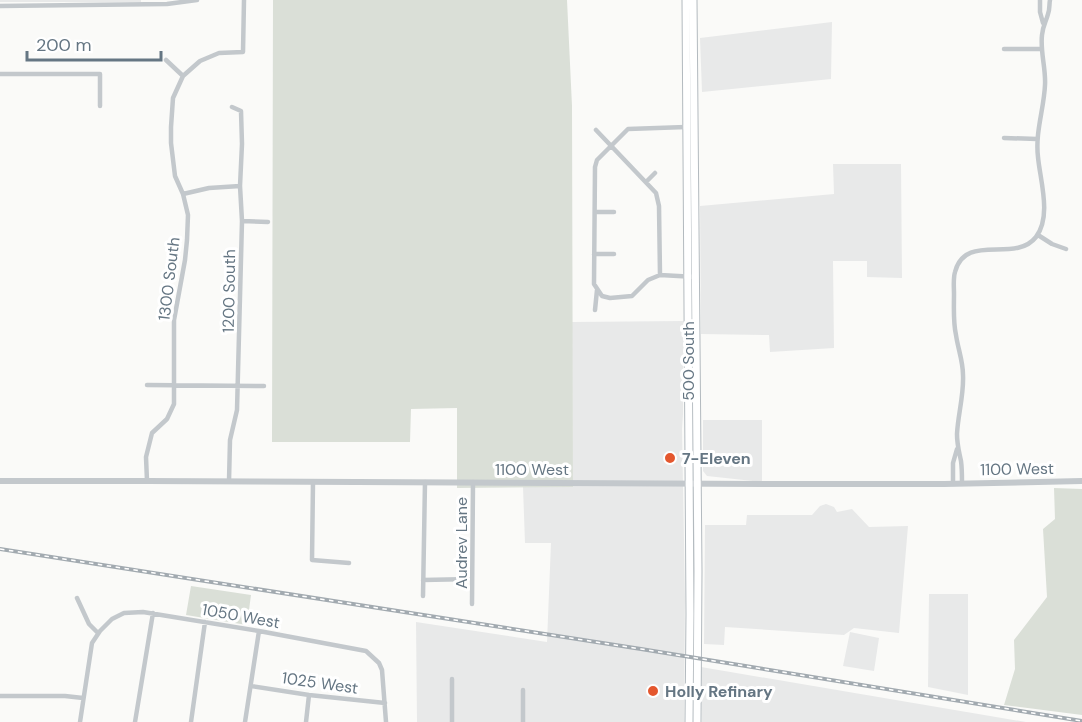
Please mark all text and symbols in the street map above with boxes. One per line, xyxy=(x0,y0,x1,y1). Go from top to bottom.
scale bar xyxy=(27,24,160,62)
text: 200 m xyxy=(36,33,92,57)
street label: 1300 South xyxy=(153,236,185,322)
street label: 1200 South xyxy=(218,249,240,333)
street label: 500 South xyxy=(678,321,699,401)
place label: 7-Eleven xyxy=(682,448,751,469)
marker: 7-Eleven xyxy=(663,451,677,465)
street label: 1100 West xyxy=(980,458,1054,480)
street label: 1100 West xyxy=(495,459,569,480)
street label: Audrev Lane xyxy=(451,497,472,589)
street label: 1050 West xyxy=(200,599,282,633)
street label: 1025 West xyxy=(281,667,359,699)
place label: Holly Refinary xyxy=(665,681,773,702)
marker: Holly Refinary xyxy=(646,684,660,698)

